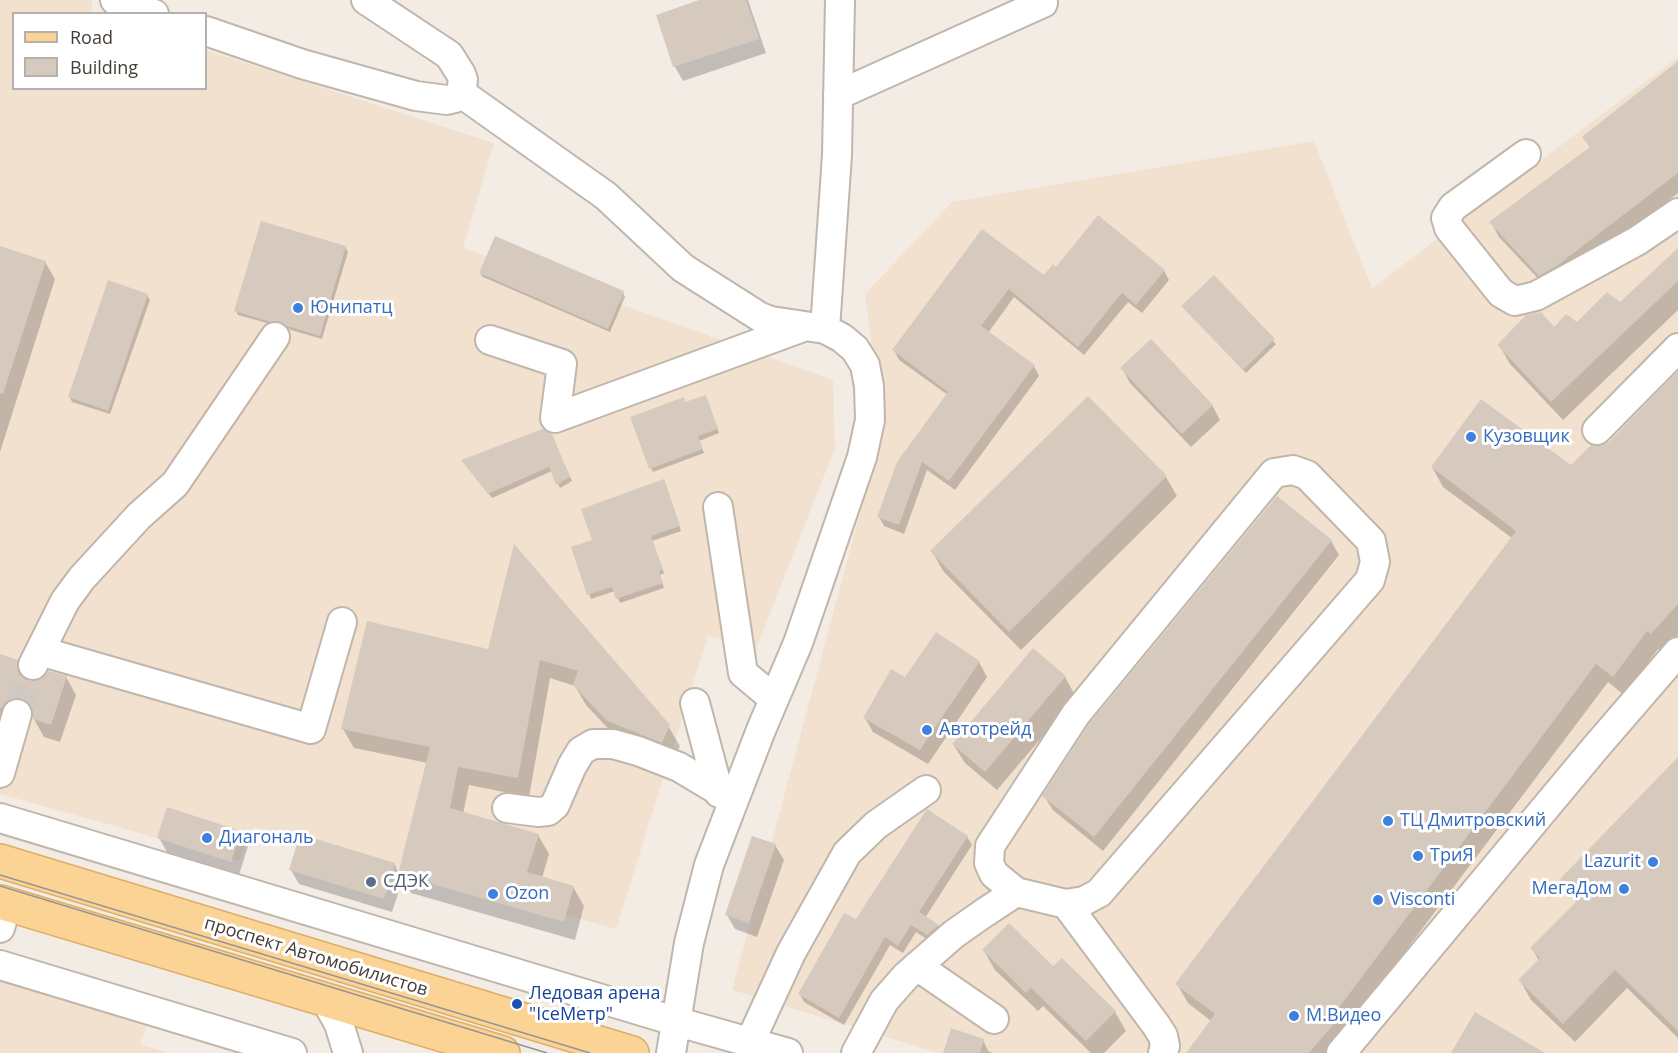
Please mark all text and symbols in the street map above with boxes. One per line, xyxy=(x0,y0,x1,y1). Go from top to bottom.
legend xyxy=(12,12,207,90)
text: Road xyxy=(70,25,113,49)
text: Building xyxy=(70,55,138,79)
place label: Юнипатц xyxy=(310,297,393,319)
marker: Юнипатц xyxy=(291,301,305,315)
place label: Кузовщик xyxy=(1483,426,1570,448)
marker: Кузовщик xyxy=(1464,430,1478,444)
place label: Автотрейд xyxy=(939,719,1031,741)
marker: Автотрейд xyxy=(920,723,934,737)
place label: ТЦ Дмитровский xyxy=(1400,810,1546,832)
marker: ТЦ Дмитровский xyxy=(1381,814,1395,828)
place label: Диагональ xyxy=(219,827,314,849)
marker: Диагональ xyxy=(200,831,214,845)
place label: ТриЯ xyxy=(1430,845,1474,867)
marker: ТриЯ xyxy=(1411,849,1425,863)
place label: Lazurit xyxy=(1584,851,1641,873)
marker: Lazurit xyxy=(1646,855,1660,869)
place label: СДЭК xyxy=(383,871,429,893)
marker: СДЭК xyxy=(364,875,378,889)
place label: МегаДом xyxy=(1532,878,1612,900)
marker: МегаДом xyxy=(1617,882,1631,896)
place label: Ozon xyxy=(505,883,549,905)
marker: Ozon xyxy=(486,887,500,901)
place label: Visconti xyxy=(1390,889,1455,911)
marker: Visconti xyxy=(1371,893,1385,907)
street label: проспект Автомобилистов xyxy=(202,913,430,1001)
place label: Ледовая арена "IceМетр" xyxy=(529,983,660,1026)
marker: Ледовая арена "IceМетр" xyxy=(510,997,524,1011)
place label: М.Видео xyxy=(1306,1005,1381,1027)
marker: М.Видео xyxy=(1287,1009,1301,1023)

